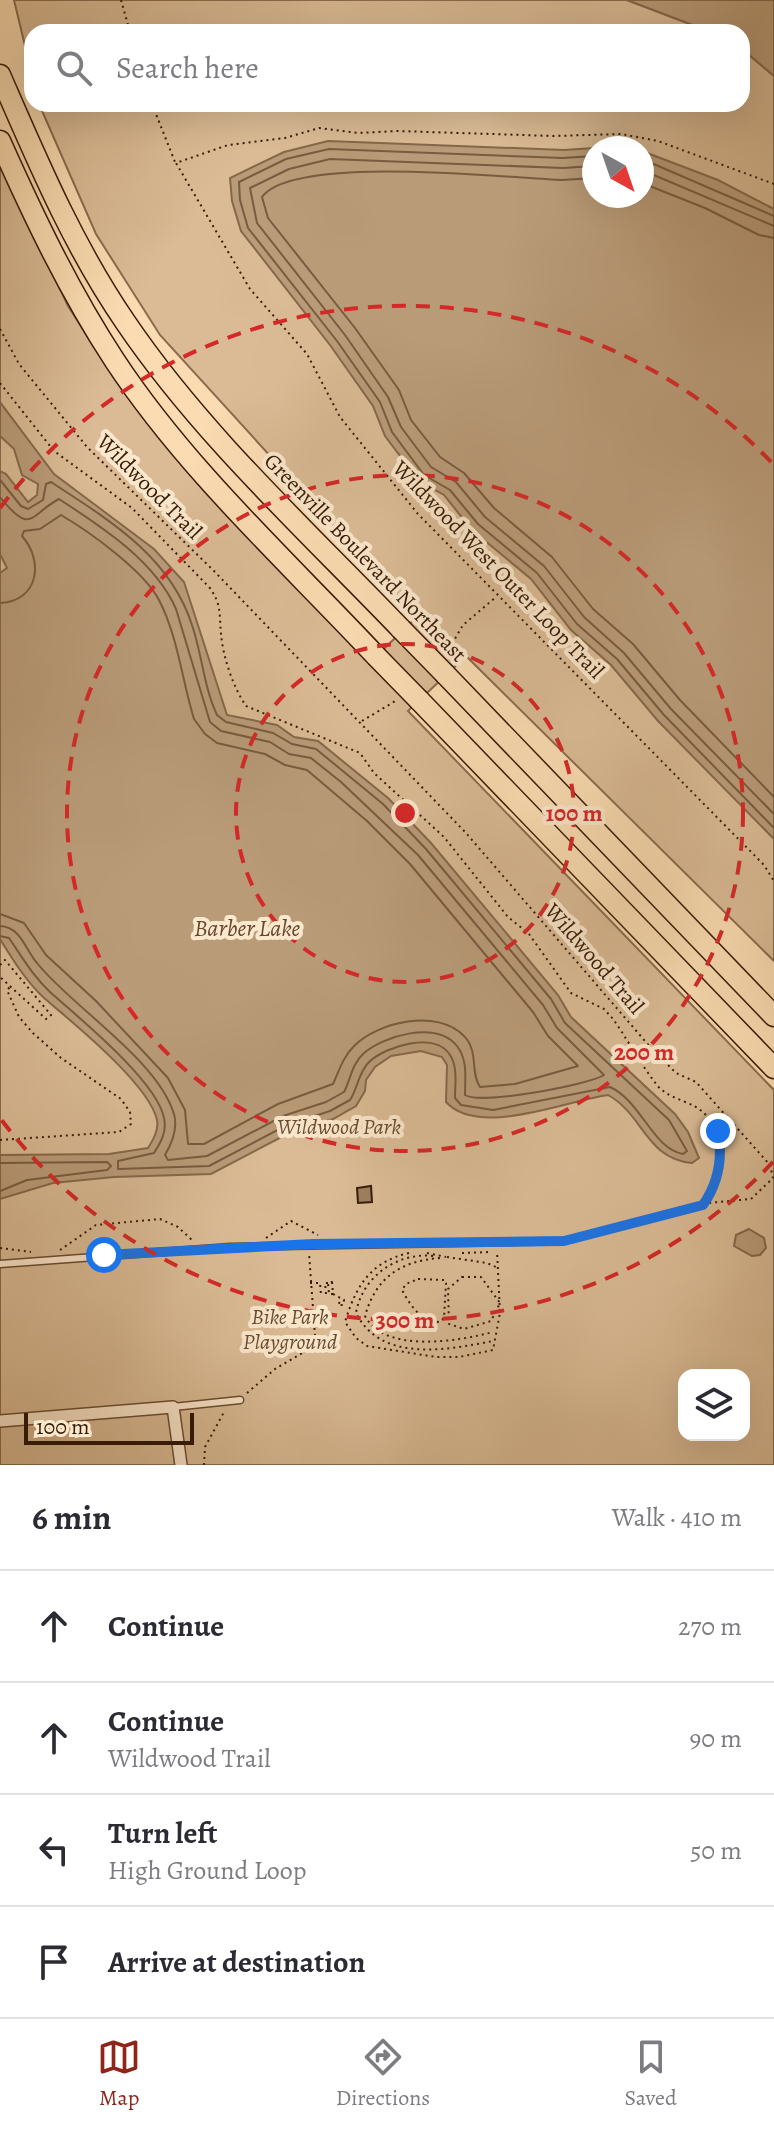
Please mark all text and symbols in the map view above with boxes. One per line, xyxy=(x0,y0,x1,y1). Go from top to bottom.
search box xyxy=(24,24,750,112)
icon: search xyxy=(52,46,96,90)
text: Search here xyxy=(116,48,259,88)
north arrow xyxy=(582,136,654,208)
street label: Wildwood Trail xyxy=(89,427,209,546)
street label: Greenville Boulevard Northeast xyxy=(257,447,473,669)
street label: Wildwood West Outer Loop Trail xyxy=(385,453,611,685)
text: 100 m xyxy=(545,797,603,829)
centre of rings xyxy=(391,799,419,827)
street label: Wildwood Trail xyxy=(537,896,651,1020)
water label: Barber Lake xyxy=(194,912,300,944)
text: 200 m xyxy=(614,1036,674,1068)
park label: Wildwood Park xyxy=(277,1112,401,1142)
route end xyxy=(700,1113,736,1149)
route start xyxy=(86,1237,122,1273)
park label: Bike Park Playground xyxy=(243,1302,337,1357)
text: 300 m xyxy=(376,1304,434,1336)
map controls xyxy=(678,1369,750,1441)
button: layers xyxy=(678,1369,750,1441)
scale bar xyxy=(24,1409,194,1445)
text: 100 m xyxy=(36,1412,90,1442)
text: 6 min xyxy=(32,1494,111,1541)
text: Walk · 410 m xyxy=(612,1500,742,1535)
icon: ahead xyxy=(32,1604,76,1648)
text: Continue xyxy=(108,1606,224,1646)
text: 270 m xyxy=(678,1609,742,1644)
text: Continue xyxy=(108,1701,224,1741)
icon: ahead xyxy=(32,1716,76,1760)
text: 90 m xyxy=(690,1721,742,1756)
text: Wildwood Trail xyxy=(108,1741,271,1776)
text: Turn left xyxy=(108,1813,217,1853)
icon: left xyxy=(32,1828,76,1872)
text: 50 m xyxy=(690,1833,742,1868)
text: High Ground Loop xyxy=(108,1853,306,1888)
icon: arrive xyxy=(32,1940,76,1984)
text: Arrive at destination xyxy=(108,1942,365,1982)
tab: Map xyxy=(97,2035,141,2113)
tab: Directions xyxy=(336,2035,430,2113)
tab: Saved xyxy=(625,2035,677,2113)

